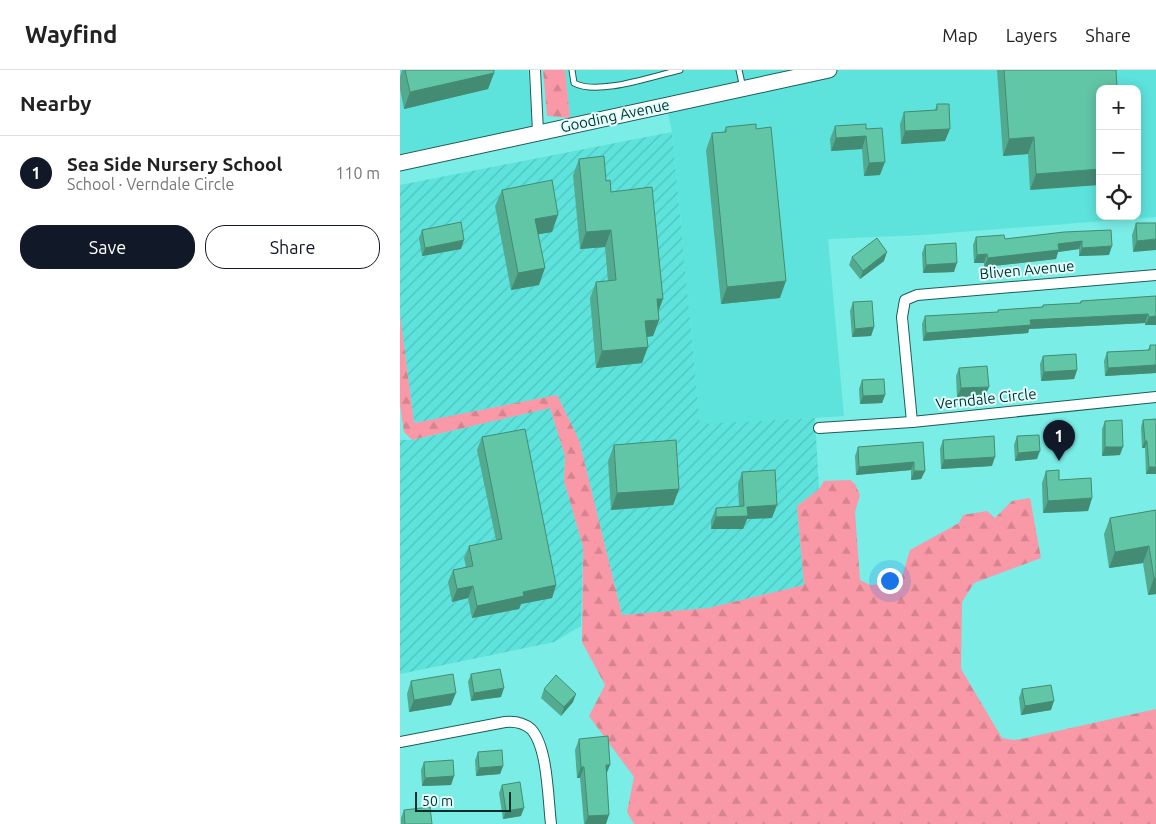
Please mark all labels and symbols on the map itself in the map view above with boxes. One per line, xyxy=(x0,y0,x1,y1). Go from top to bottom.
street label: Gooding Avenue xyxy=(559,96,671,135)
street label: Bliven Avenue xyxy=(979,257,1075,282)
street label: Verndale Circle xyxy=(935,385,1037,412)
pin: 1 xyxy=(1043,420,1075,461)
your location xyxy=(877,568,903,594)
scale bar xyxy=(415,789,511,812)

